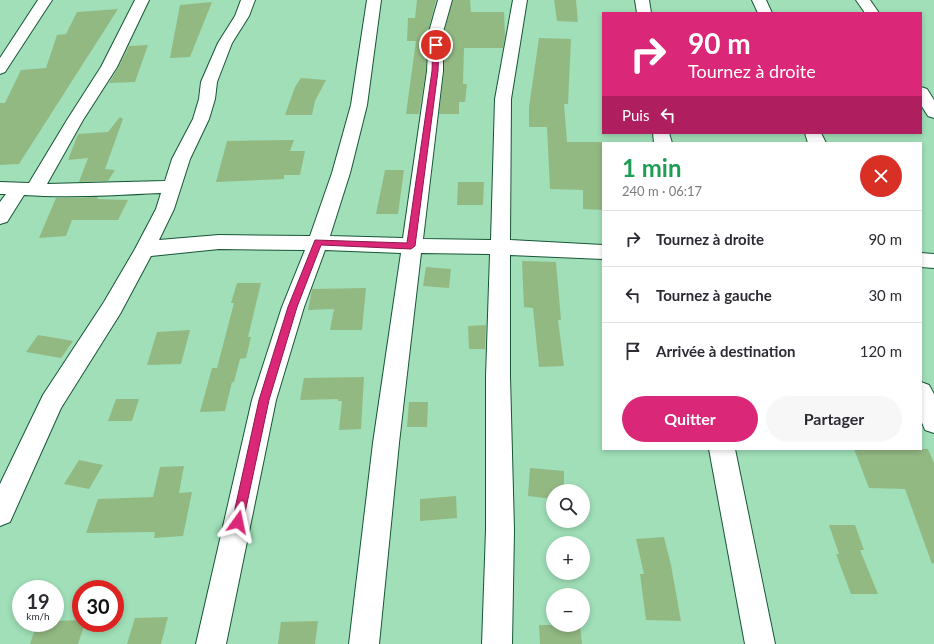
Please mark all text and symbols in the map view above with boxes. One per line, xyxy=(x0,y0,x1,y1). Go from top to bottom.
text: 90 m xyxy=(688,26,751,60)
pin xyxy=(419,28,453,62)
icon: right xyxy=(622,28,674,80)
icon: arrive xyxy=(425,34,447,56)
text: Tournez à droite xyxy=(688,60,816,82)
icon: left xyxy=(657,104,679,126)
text: Puis xyxy=(622,106,649,124)
text: 1 min xyxy=(622,153,682,182)
button: close xyxy=(860,155,902,197)
text: 240 m · 06:17 xyxy=(622,183,702,199)
icon: right xyxy=(622,228,644,250)
text: Tournez à droite xyxy=(656,230,764,248)
text: 90 m xyxy=(868,230,902,248)
icon: left xyxy=(622,284,644,306)
text: Tournez à gauche xyxy=(656,286,772,304)
text: 30 m xyxy=(868,286,902,304)
icon: arrive xyxy=(622,340,644,362)
text: Arrivée à destination xyxy=(656,342,795,360)
text: 120 m xyxy=(860,342,902,360)
button: Quitter xyxy=(622,396,758,442)
button: Partager xyxy=(766,396,902,442)
map controls xyxy=(546,484,590,632)
button: search xyxy=(546,484,590,528)
position arrow xyxy=(217,501,259,543)
button: + xyxy=(546,536,590,580)
speed limit sign: 30 xyxy=(72,580,124,632)
button: − xyxy=(546,588,590,632)
text: 19 xyxy=(26,589,50,613)
text: km/h xyxy=(26,610,50,622)

